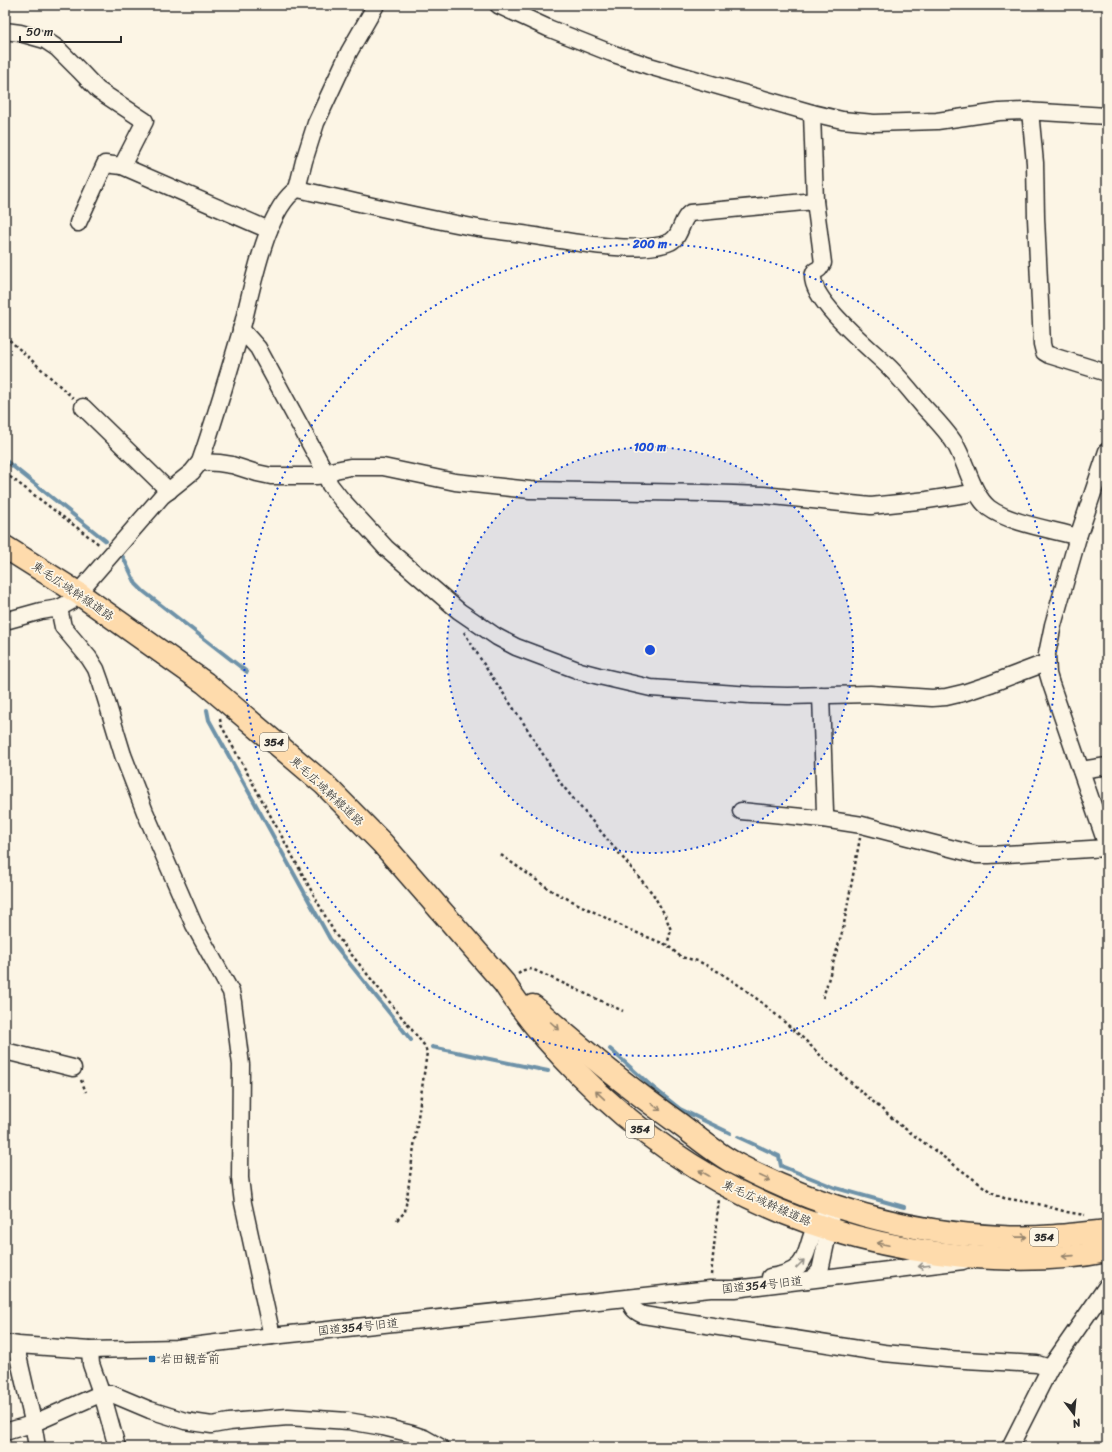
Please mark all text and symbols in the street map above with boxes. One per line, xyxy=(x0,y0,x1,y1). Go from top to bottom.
scale bar xyxy=(20,18,121,44)
text: 50 m xyxy=(26,21,53,43)
text: 200 m xyxy=(632,233,668,255)
text: 100 m xyxy=(634,436,667,458)
street label: 東毛広域幹線道路 xyxy=(27,555,119,627)
centre of rings xyxy=(643,643,657,657)
road number: 354 xyxy=(260,733,288,751)
street label: 東毛広域幹線道路 xyxy=(284,750,370,832)
one-way arrow xyxy=(549,1021,559,1030)
one-way arrow xyxy=(595,1090,605,1100)
one-way arrow xyxy=(650,1103,661,1112)
road number: 354 xyxy=(626,1120,654,1138)
one-way arrow xyxy=(698,1169,710,1177)
street label: 東毛広域幹線道路 xyxy=(719,1173,815,1233)
one-way arrow xyxy=(759,1175,771,1182)
road number: 354 xyxy=(1030,1228,1058,1246)
one-way arrow xyxy=(1014,1233,1027,1241)
one-way arrow xyxy=(876,1239,889,1247)
one-way arrow xyxy=(1062,1252,1075,1259)
one-way arrow xyxy=(794,1259,804,1269)
one-way arrow xyxy=(918,1262,931,1270)
street label: 国道354号旧道 xyxy=(720,1270,804,1300)
street label: 国道354号旧道 xyxy=(316,1312,400,1342)
place label: 岩田観音前 xyxy=(160,1348,220,1370)
marker: 岩田観音前 xyxy=(147,1354,157,1364)
north arrow xyxy=(1054,1394,1094,1434)
text: N xyxy=(1070,1413,1084,1433)

